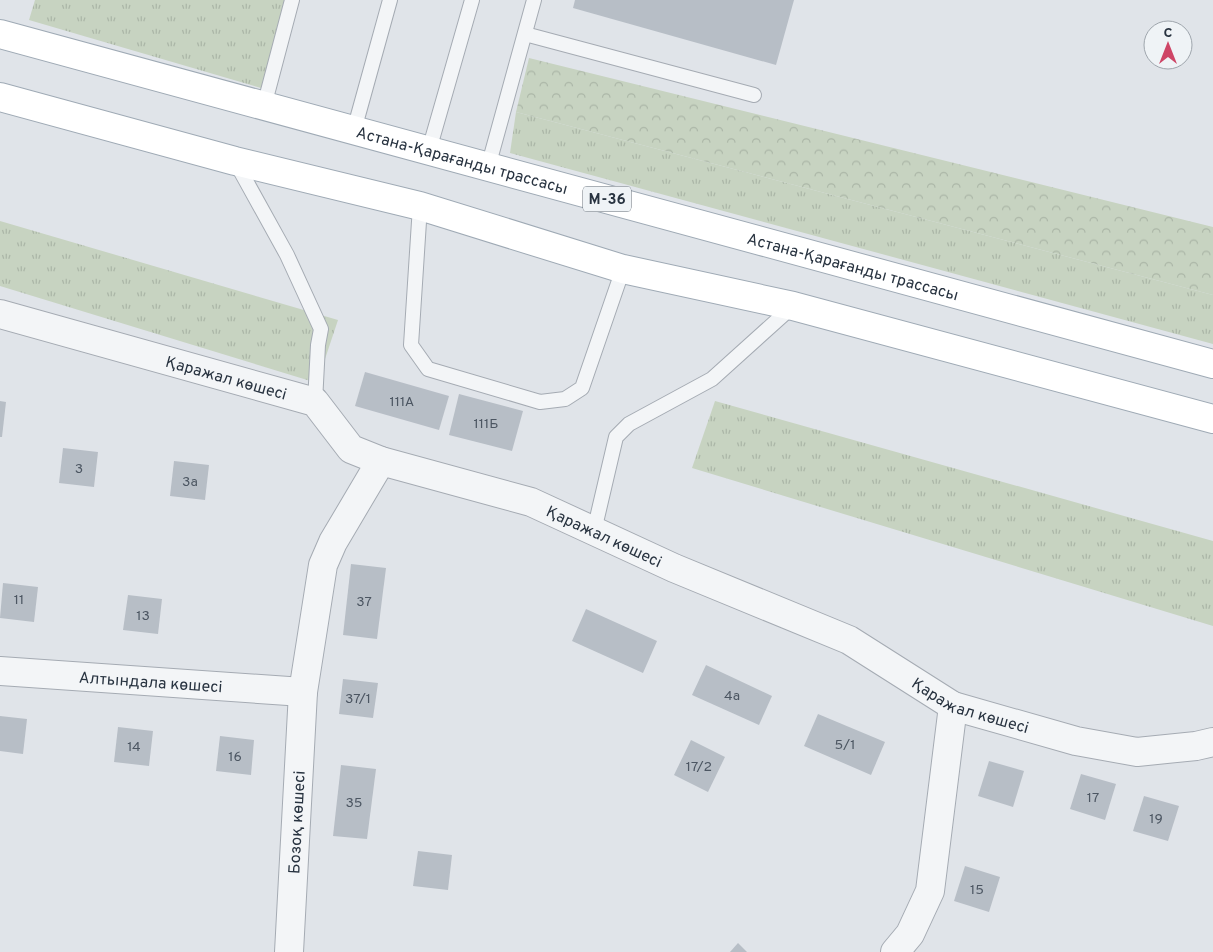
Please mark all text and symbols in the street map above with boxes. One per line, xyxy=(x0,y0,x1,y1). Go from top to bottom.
north arrow xyxy=(1143,20,1193,70)
text: С xyxy=(1164,25,1173,42)
street label: Астана-Қарағанды трассасы xyxy=(354,123,570,200)
road number: M-36 xyxy=(583,186,631,212)
street label: Астана-Қарағанды трассасы xyxy=(745,230,960,306)
street label: Қаражал көшесі xyxy=(163,353,289,406)
house number: 111А xyxy=(390,394,414,411)
house number: 111Б xyxy=(474,416,498,433)
house number: 3 xyxy=(75,461,83,478)
house number: 3а xyxy=(182,474,198,491)
street label: Қаражал көшесі xyxy=(543,502,665,573)
house number: 11 xyxy=(14,592,24,609)
house number: 37 xyxy=(356,594,372,611)
house number: 13 xyxy=(136,608,150,625)
street label: Алтындала көшесі xyxy=(78,668,223,698)
street label: Қаражал көшесі xyxy=(907,674,1031,739)
house number: 4а xyxy=(724,688,740,705)
house number: 37/1 xyxy=(345,691,371,708)
house number: 5/1 xyxy=(835,737,855,754)
house number: 14 xyxy=(127,739,141,756)
house number: 16 xyxy=(228,749,242,766)
house number: 17/2 xyxy=(686,759,712,776)
street label: Бозоқ көшесі xyxy=(285,770,311,874)
house number: 17 xyxy=(1087,790,1099,807)
house number: 35 xyxy=(345,795,363,812)
house number: 19 xyxy=(1149,811,1163,828)
house number: 15 xyxy=(970,882,984,899)

